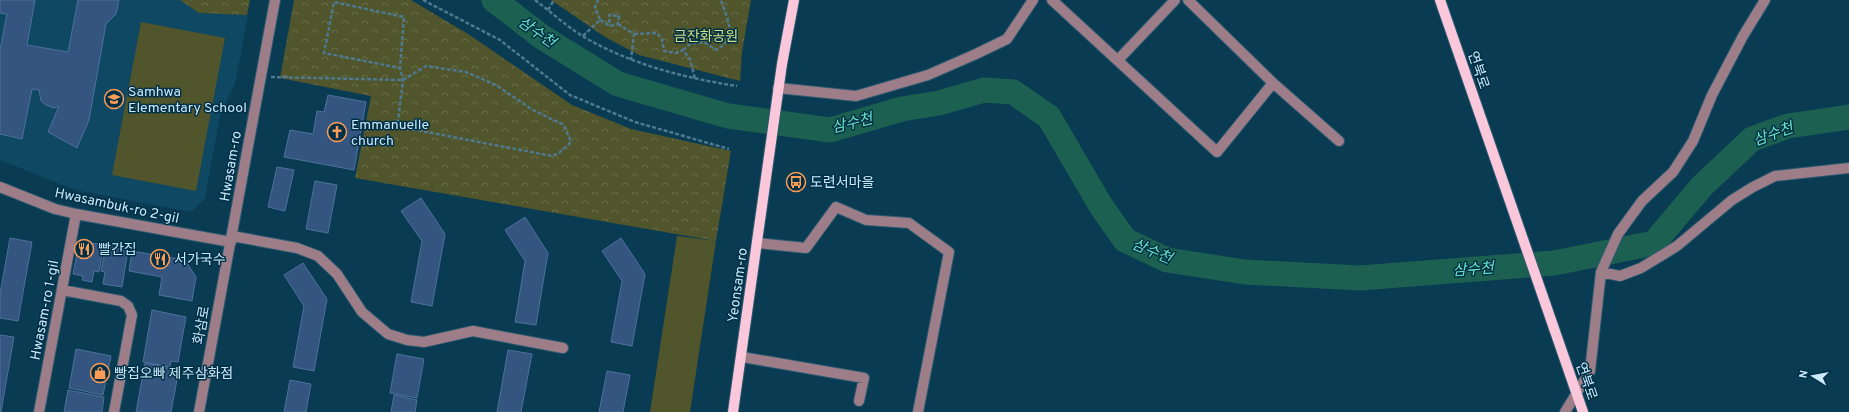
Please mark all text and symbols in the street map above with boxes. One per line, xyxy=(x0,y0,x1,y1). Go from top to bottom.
water label: 삼수천 xyxy=(514,14,560,54)
park label: 금잔화공원 xyxy=(674,29,738,46)
street label: 연북로 xyxy=(1463,49,1492,92)
place label: Samhwa Elementary School xyxy=(128,84,247,117)
school or university icon: Samhwa Elementary School xyxy=(103,88,125,110)
water label: 삼수천 xyxy=(830,110,877,139)
place label: Emmanuelle church xyxy=(351,117,429,150)
water label: 삼수천 xyxy=(1751,119,1798,151)
church icon: Emmanuelle church xyxy=(326,121,348,143)
street label: Hwasam-ro xyxy=(217,129,246,203)
bus stop icon: 도련서마을 xyxy=(785,171,807,193)
place label: 도련서마을 xyxy=(810,175,875,192)
street label: Hwasambuk-ro 2-gil xyxy=(53,185,180,228)
water label: 삼수천 xyxy=(1129,236,1176,270)
restaurant icon: 빨간집 xyxy=(73,238,95,260)
place label: 빨간집 xyxy=(98,242,137,259)
street label: Yeonsam-ro xyxy=(725,247,752,324)
restaurant icon: 서가국수 xyxy=(149,248,171,270)
place label: 서가국수 xyxy=(174,252,226,269)
street label: Hwasam-ro 1-gil xyxy=(27,259,63,362)
water label: 삼수천 xyxy=(1452,259,1497,281)
street label: 화삼로 xyxy=(191,305,214,346)
north arrow xyxy=(1793,356,1833,396)
street label: 연북로 xyxy=(1571,360,1600,403)
shop icon: 빵집오빠 제주삼화점 xyxy=(89,362,111,384)
place label: 빵집오빠 제주삼화점 xyxy=(114,366,233,383)
text: N xyxy=(1797,369,1812,379)

